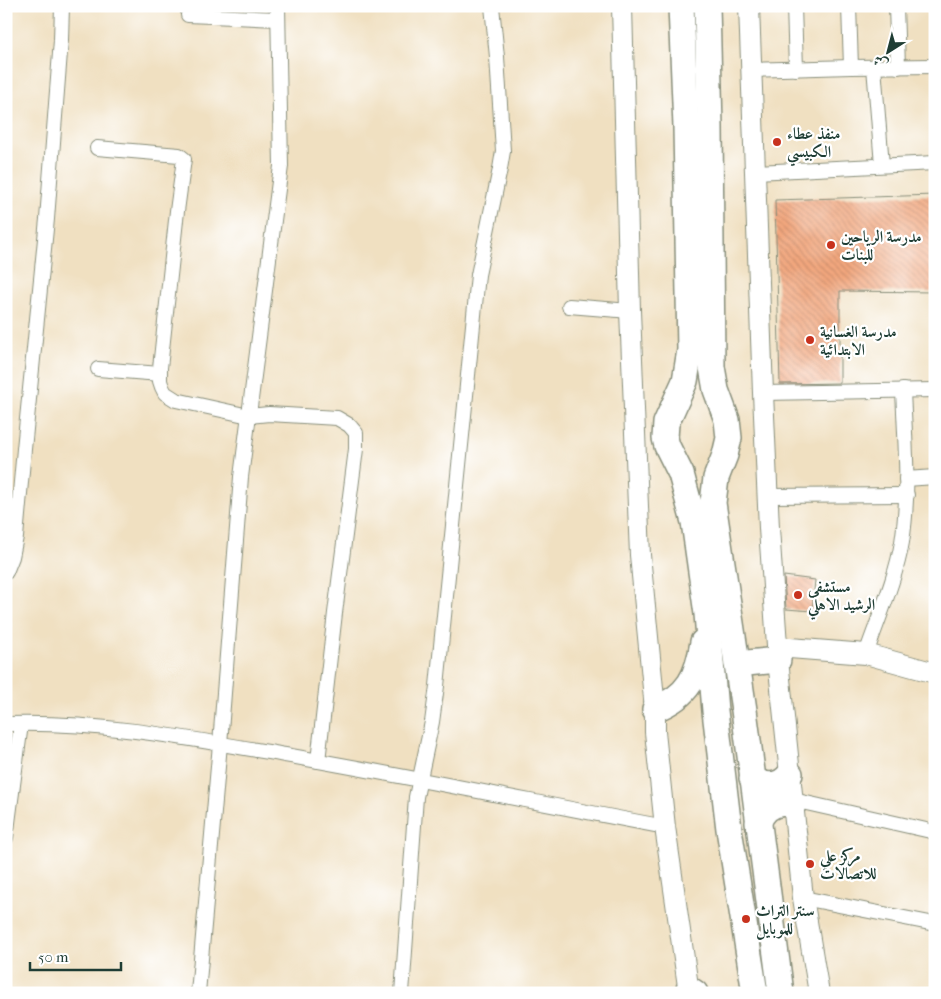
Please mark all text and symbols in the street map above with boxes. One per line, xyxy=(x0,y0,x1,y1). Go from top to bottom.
north arrow xyxy=(864,28,914,78)
text: ش xyxy=(870,51,891,73)
place label: منفذ عطاء الكبيسي xyxy=(787,124,840,167)
marker: منفذ عطاء الكبيسي xyxy=(771,136,783,148)
place label: مدرسة الرياحين للبنات xyxy=(841,227,922,264)
marker: مدرسة الرياحين للبنات xyxy=(825,239,837,251)
place label: مدرسة الغسانية الابتدائية xyxy=(820,322,897,360)
marker: مدرسة الغسانية الابتدائية xyxy=(804,334,816,346)
place label: مستشفى الرشيد الاهلي xyxy=(807,577,875,620)
marker: مستشفى الرشيد الاهلي xyxy=(792,589,804,601)
place label: مركز علي للاتصالات xyxy=(819,846,876,883)
marker: مركز علي للاتصالات xyxy=(804,858,816,870)
place label: سنتر التراث للموبايل xyxy=(756,901,815,940)
marker: سنتر التراث للموبايل xyxy=(740,913,752,925)
scale bar xyxy=(30,939,121,971)
text: 50 m xyxy=(38,948,69,966)

